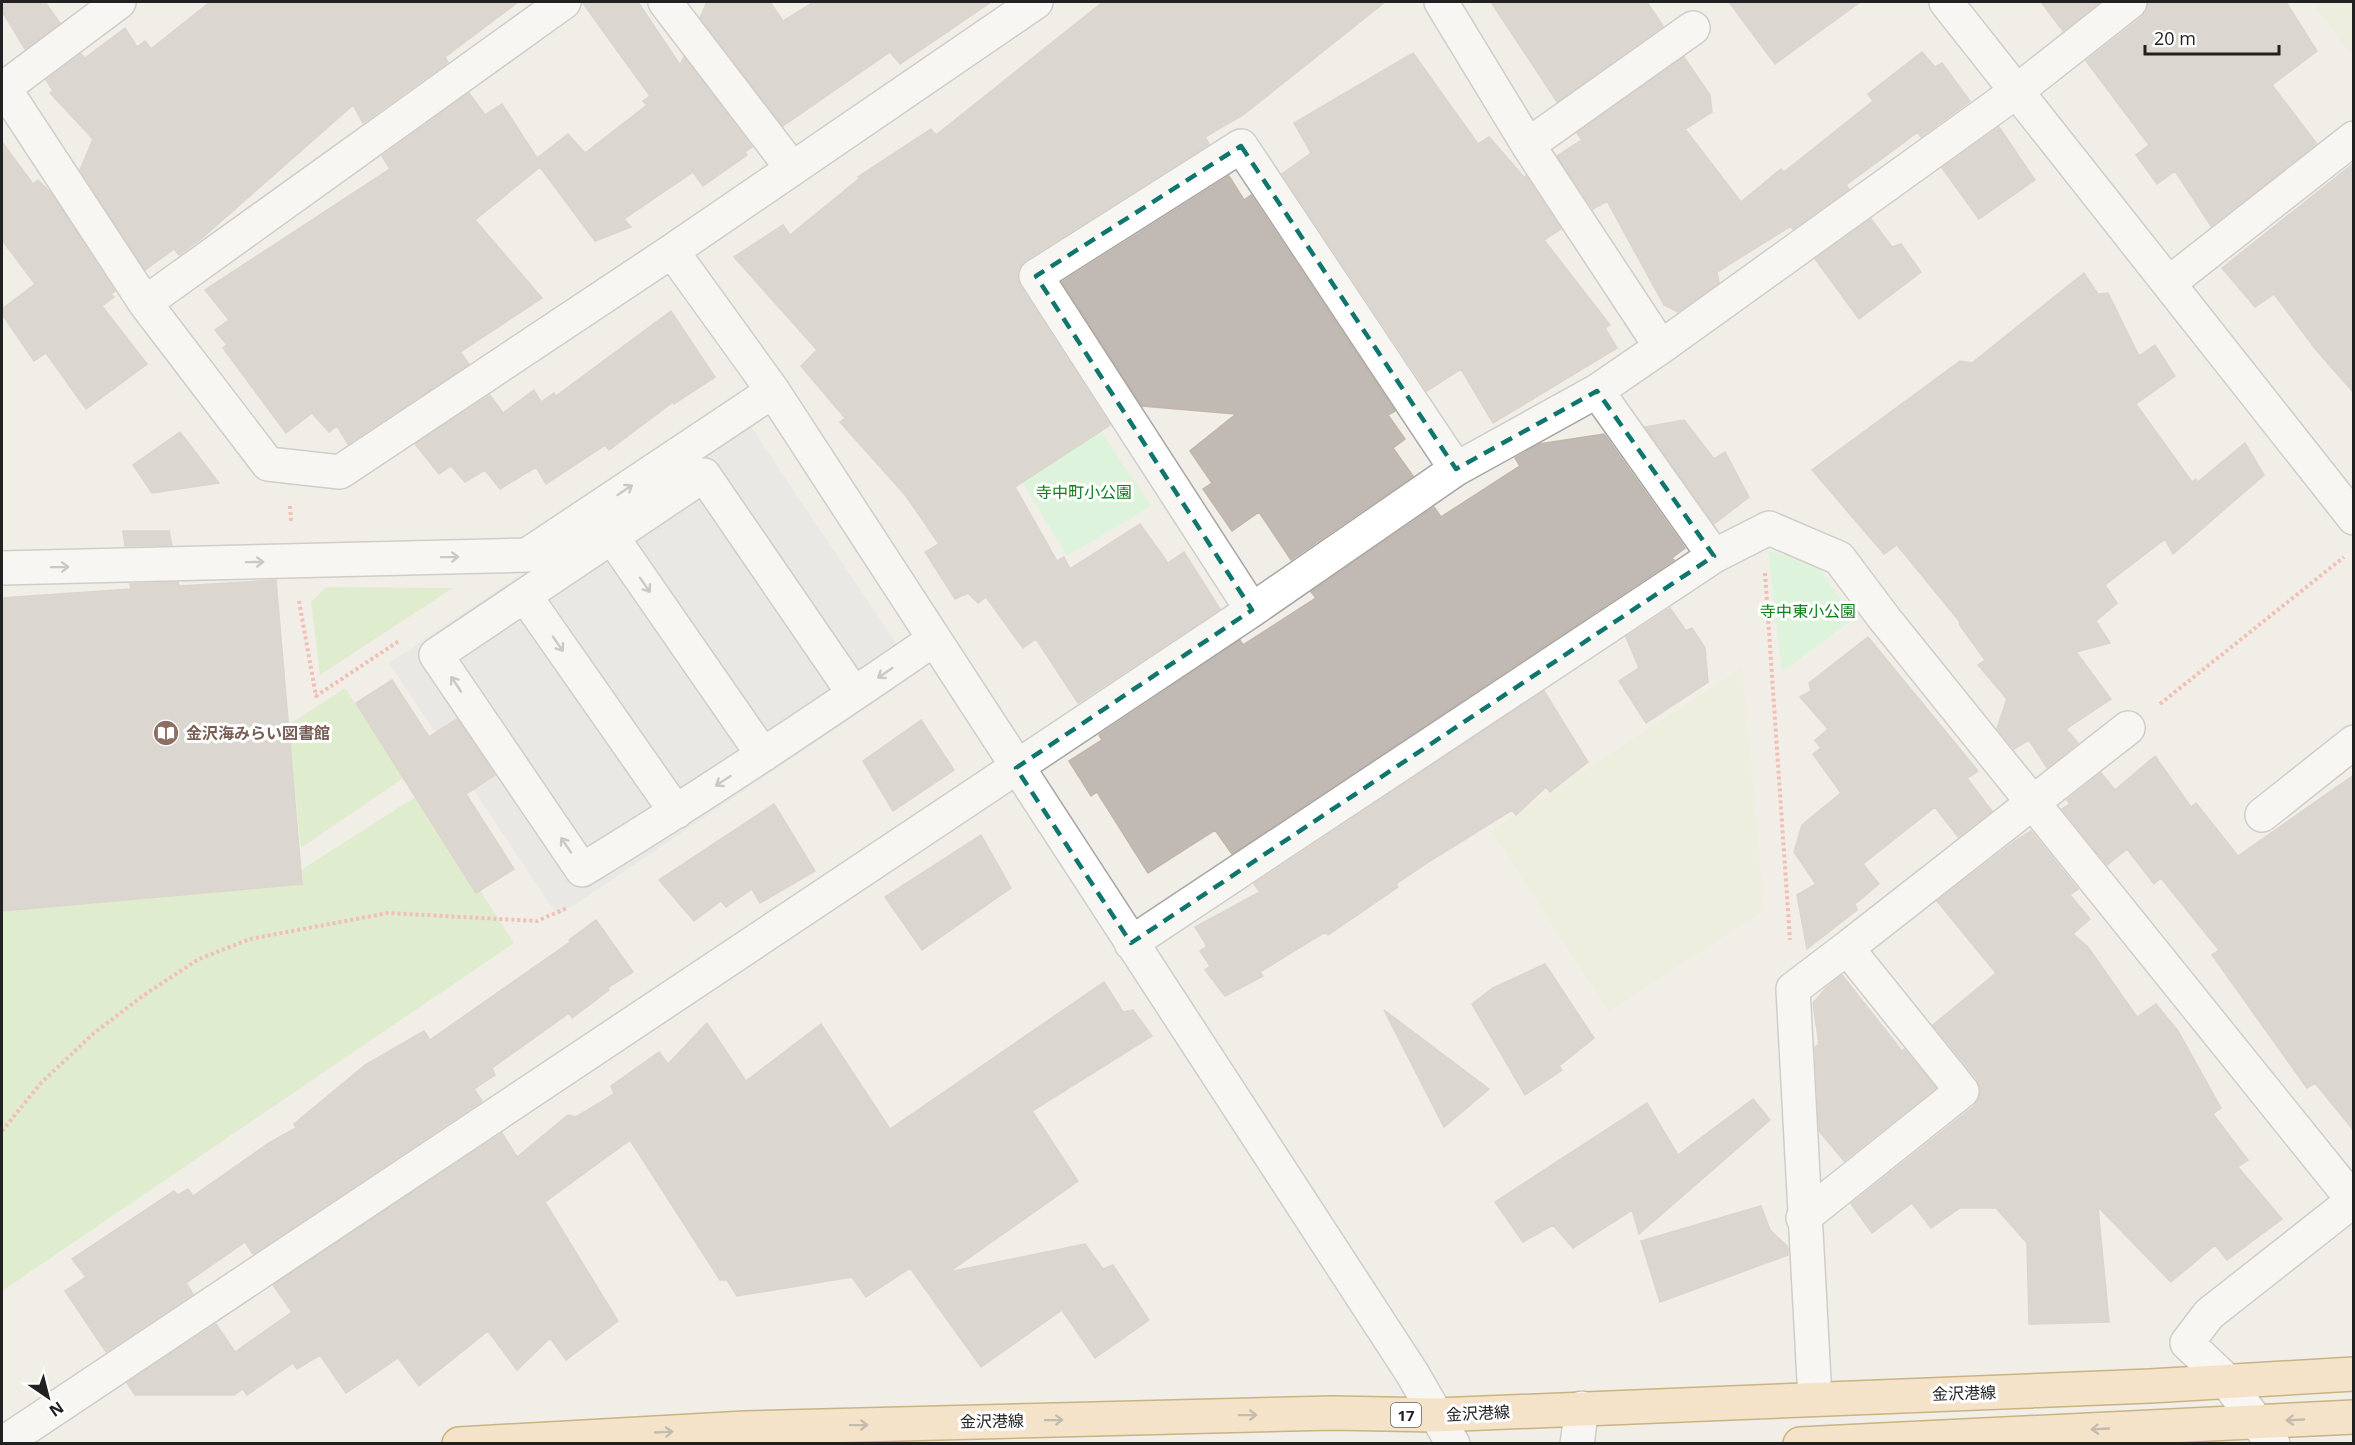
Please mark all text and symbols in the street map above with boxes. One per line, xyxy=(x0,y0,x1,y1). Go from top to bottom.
scale bar xyxy=(2145,18,2278,56)
text: 20 m xyxy=(2154,26,2196,50)
park label: 寺中町小公園 xyxy=(1036,481,1132,503)
one-way arrow xyxy=(616,483,633,495)
one-way arrow xyxy=(439,551,459,563)
one-way arrow xyxy=(244,556,264,568)
one-way arrow xyxy=(49,561,69,572)
one-way arrow xyxy=(639,577,651,593)
park label: 寺中東小公園 xyxy=(1760,600,1856,622)
one-way arrow xyxy=(552,635,564,651)
one-way arrow xyxy=(877,667,894,679)
one-way arrow xyxy=(450,676,462,693)
library icon: 金沢海みらい図書館 xyxy=(151,718,181,748)
place label: 金沢海みらい図書館 xyxy=(186,722,330,744)
one-way arrow xyxy=(715,776,732,788)
one-way arrow xyxy=(560,838,572,854)
north arrow xyxy=(18,1367,78,1427)
street label: 金沢港線 xyxy=(1932,1381,1996,1405)
text: N xyxy=(45,1397,68,1422)
street label: 金沢港線 xyxy=(1445,1400,1511,1426)
road number: 17 xyxy=(1391,1403,1421,1427)
street label: 金沢港線 xyxy=(960,1409,1024,1433)
one-way arrow xyxy=(1238,1409,1258,1421)
one-way arrow xyxy=(1043,1414,1063,1426)
one-way arrow xyxy=(2286,1414,2306,1425)
one-way arrow xyxy=(848,1419,868,1431)
one-way arrow xyxy=(2091,1424,2111,1435)
one-way arrow xyxy=(653,1427,673,1438)

